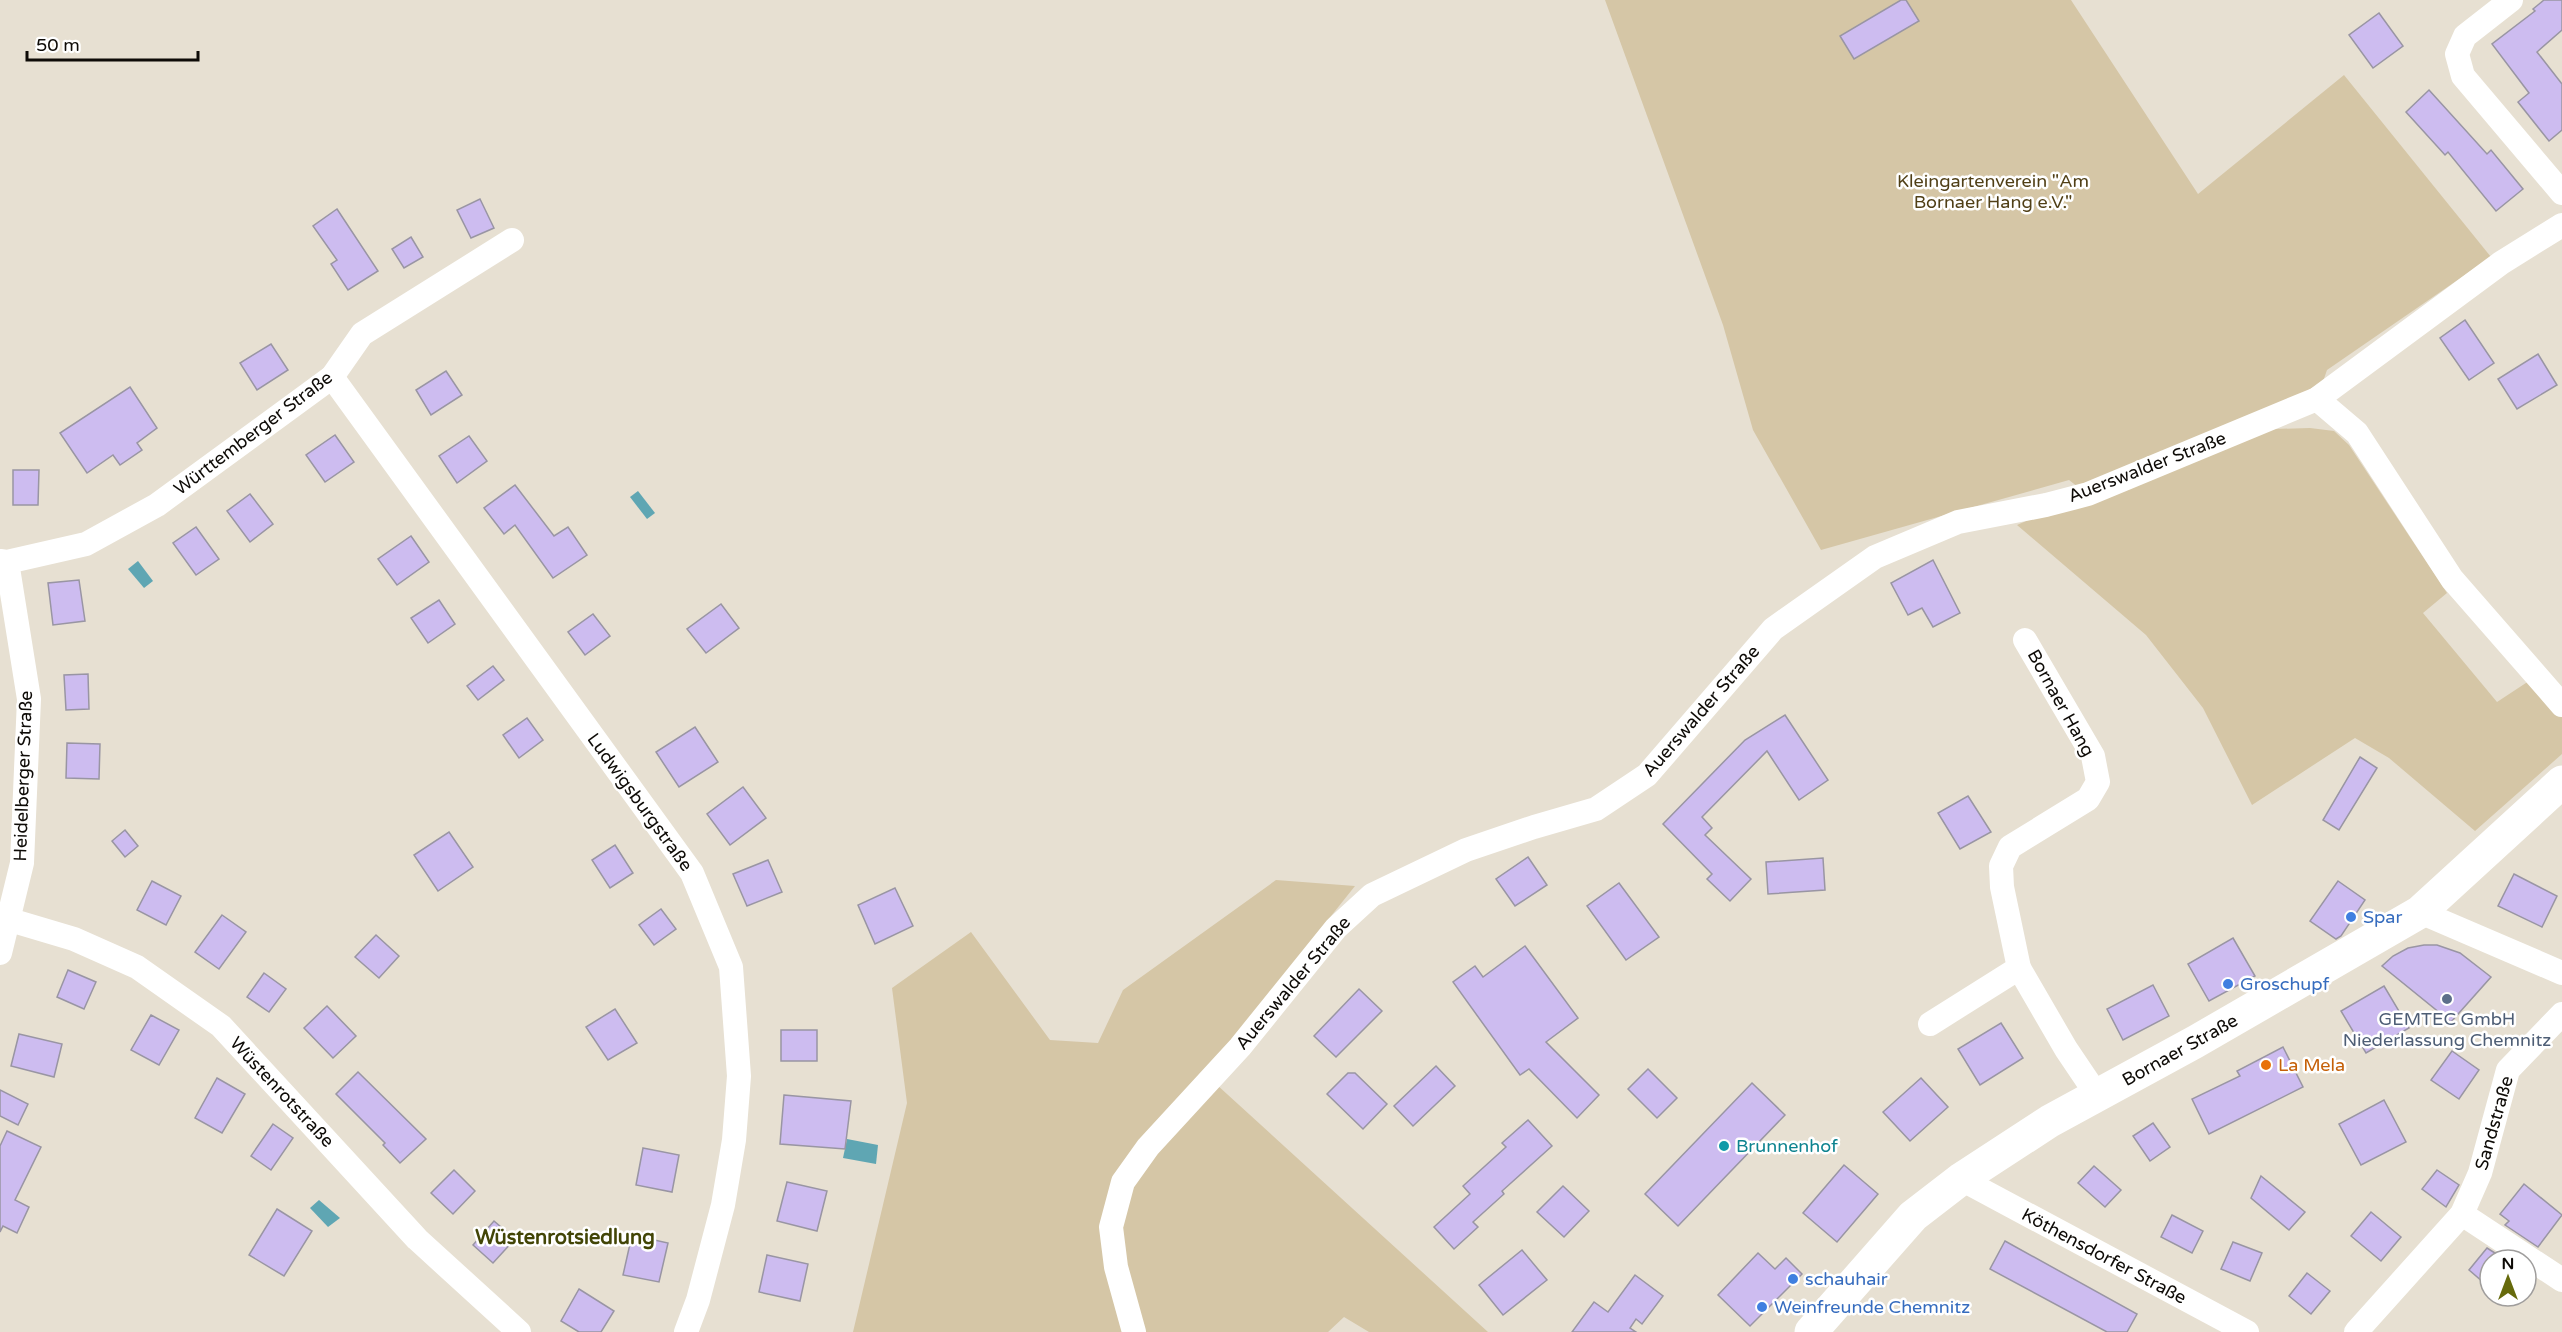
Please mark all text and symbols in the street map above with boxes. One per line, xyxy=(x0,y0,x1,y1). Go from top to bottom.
scale bar xyxy=(27,24,198,62)
text: 50 m xyxy=(36,34,80,56)
park label: Kleingartenverein "Am Bornaer Hang e.V." xyxy=(1897,170,2089,213)
street label: Württemberger Straße xyxy=(169,366,337,500)
street label: Auerswalder Straße xyxy=(2065,427,2229,507)
street label: Auerswalder Straße xyxy=(1638,641,1764,781)
street label: Bornaer Hang xyxy=(2023,646,2099,760)
street label: Heidelberger Straße xyxy=(9,690,37,862)
street label: Ludwigsburgstraße xyxy=(583,729,697,875)
place label: Spar xyxy=(2363,906,2402,928)
marker: Spar xyxy=(2344,910,2358,924)
street label: Auerswalder Straße xyxy=(1231,912,1355,1054)
place label: Groschupf xyxy=(2240,973,2330,995)
marker: Groschupf xyxy=(2221,977,2235,991)
marker: GEMTEC GmbH Niederlassung Chemnitz xyxy=(2440,992,2454,1006)
place label: GEMTEC GmbH Niederlassung Chemnitz xyxy=(2343,1008,2551,1051)
street label: Bornaer Straße xyxy=(2118,1009,2242,1091)
street label: Wüstenrotstraße xyxy=(225,1032,339,1152)
place label: La Mela xyxy=(2278,1054,2345,1076)
marker: La Mela xyxy=(2259,1058,2273,1072)
street label: Sandstraße xyxy=(2470,1073,2518,1173)
place label: Brunnenhof xyxy=(1736,1135,1838,1157)
marker: Brunnenhof xyxy=(1717,1139,1731,1153)
street label: Köthensdorfer Straße xyxy=(2018,1203,2190,1309)
district label: Wüstenrotsiedlung xyxy=(475,1226,655,1250)
north arrow xyxy=(2478,1248,2538,1308)
text: N xyxy=(2502,1254,2514,1274)
place label: schauhair xyxy=(1805,1268,1888,1290)
marker: schauhair xyxy=(1786,1272,1800,1286)
place label: Weinfreunde Chemnitz xyxy=(1774,1296,1970,1318)
marker: Weinfreunde Chemnitz xyxy=(1755,1300,1769,1314)

